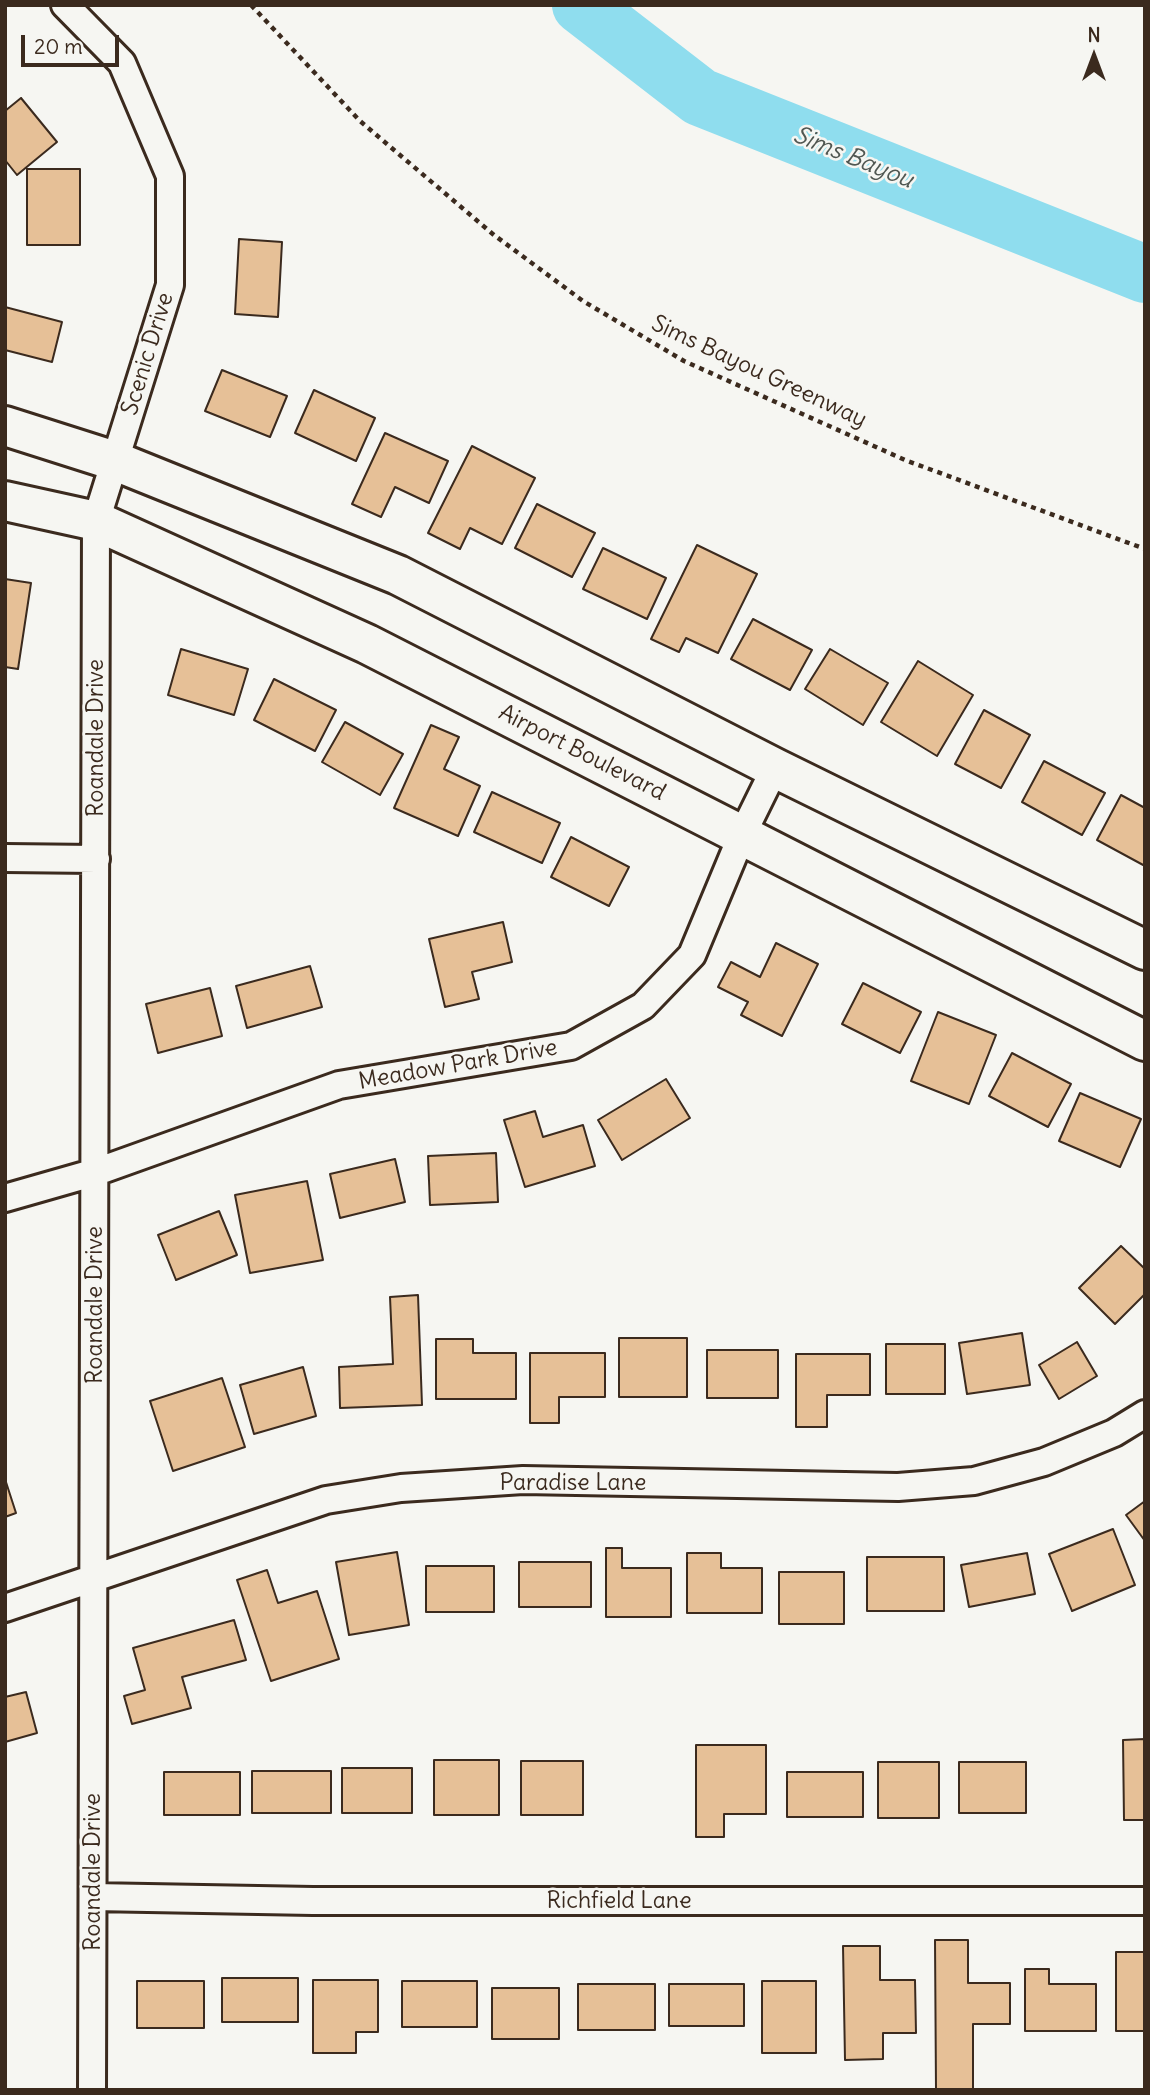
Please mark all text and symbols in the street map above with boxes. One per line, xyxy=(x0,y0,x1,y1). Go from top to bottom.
scale bar xyxy=(24,21,122,65)
north arrow xyxy=(1059,21,1129,91)
text: N xyxy=(1087,23,1101,47)
text: 20 m xyxy=(34,33,83,60)
water label: Sims Bayou xyxy=(789,121,917,195)
street label: Scenic Drive xyxy=(116,289,180,419)
street label: Sims Bayou Greenway xyxy=(647,310,871,434)
street label: Roandale Drive xyxy=(82,659,110,817)
street label: Airport Boulevard xyxy=(494,699,670,807)
street label: Meadow Park Drive xyxy=(356,1034,560,1096)
street label: Roandale Drive xyxy=(81,1226,109,1384)
street label: Paradise Lane xyxy=(500,1469,646,1497)
street label: Roandale Drive xyxy=(79,1793,107,1951)
street label: Richfield Lane xyxy=(546,1887,692,1915)

